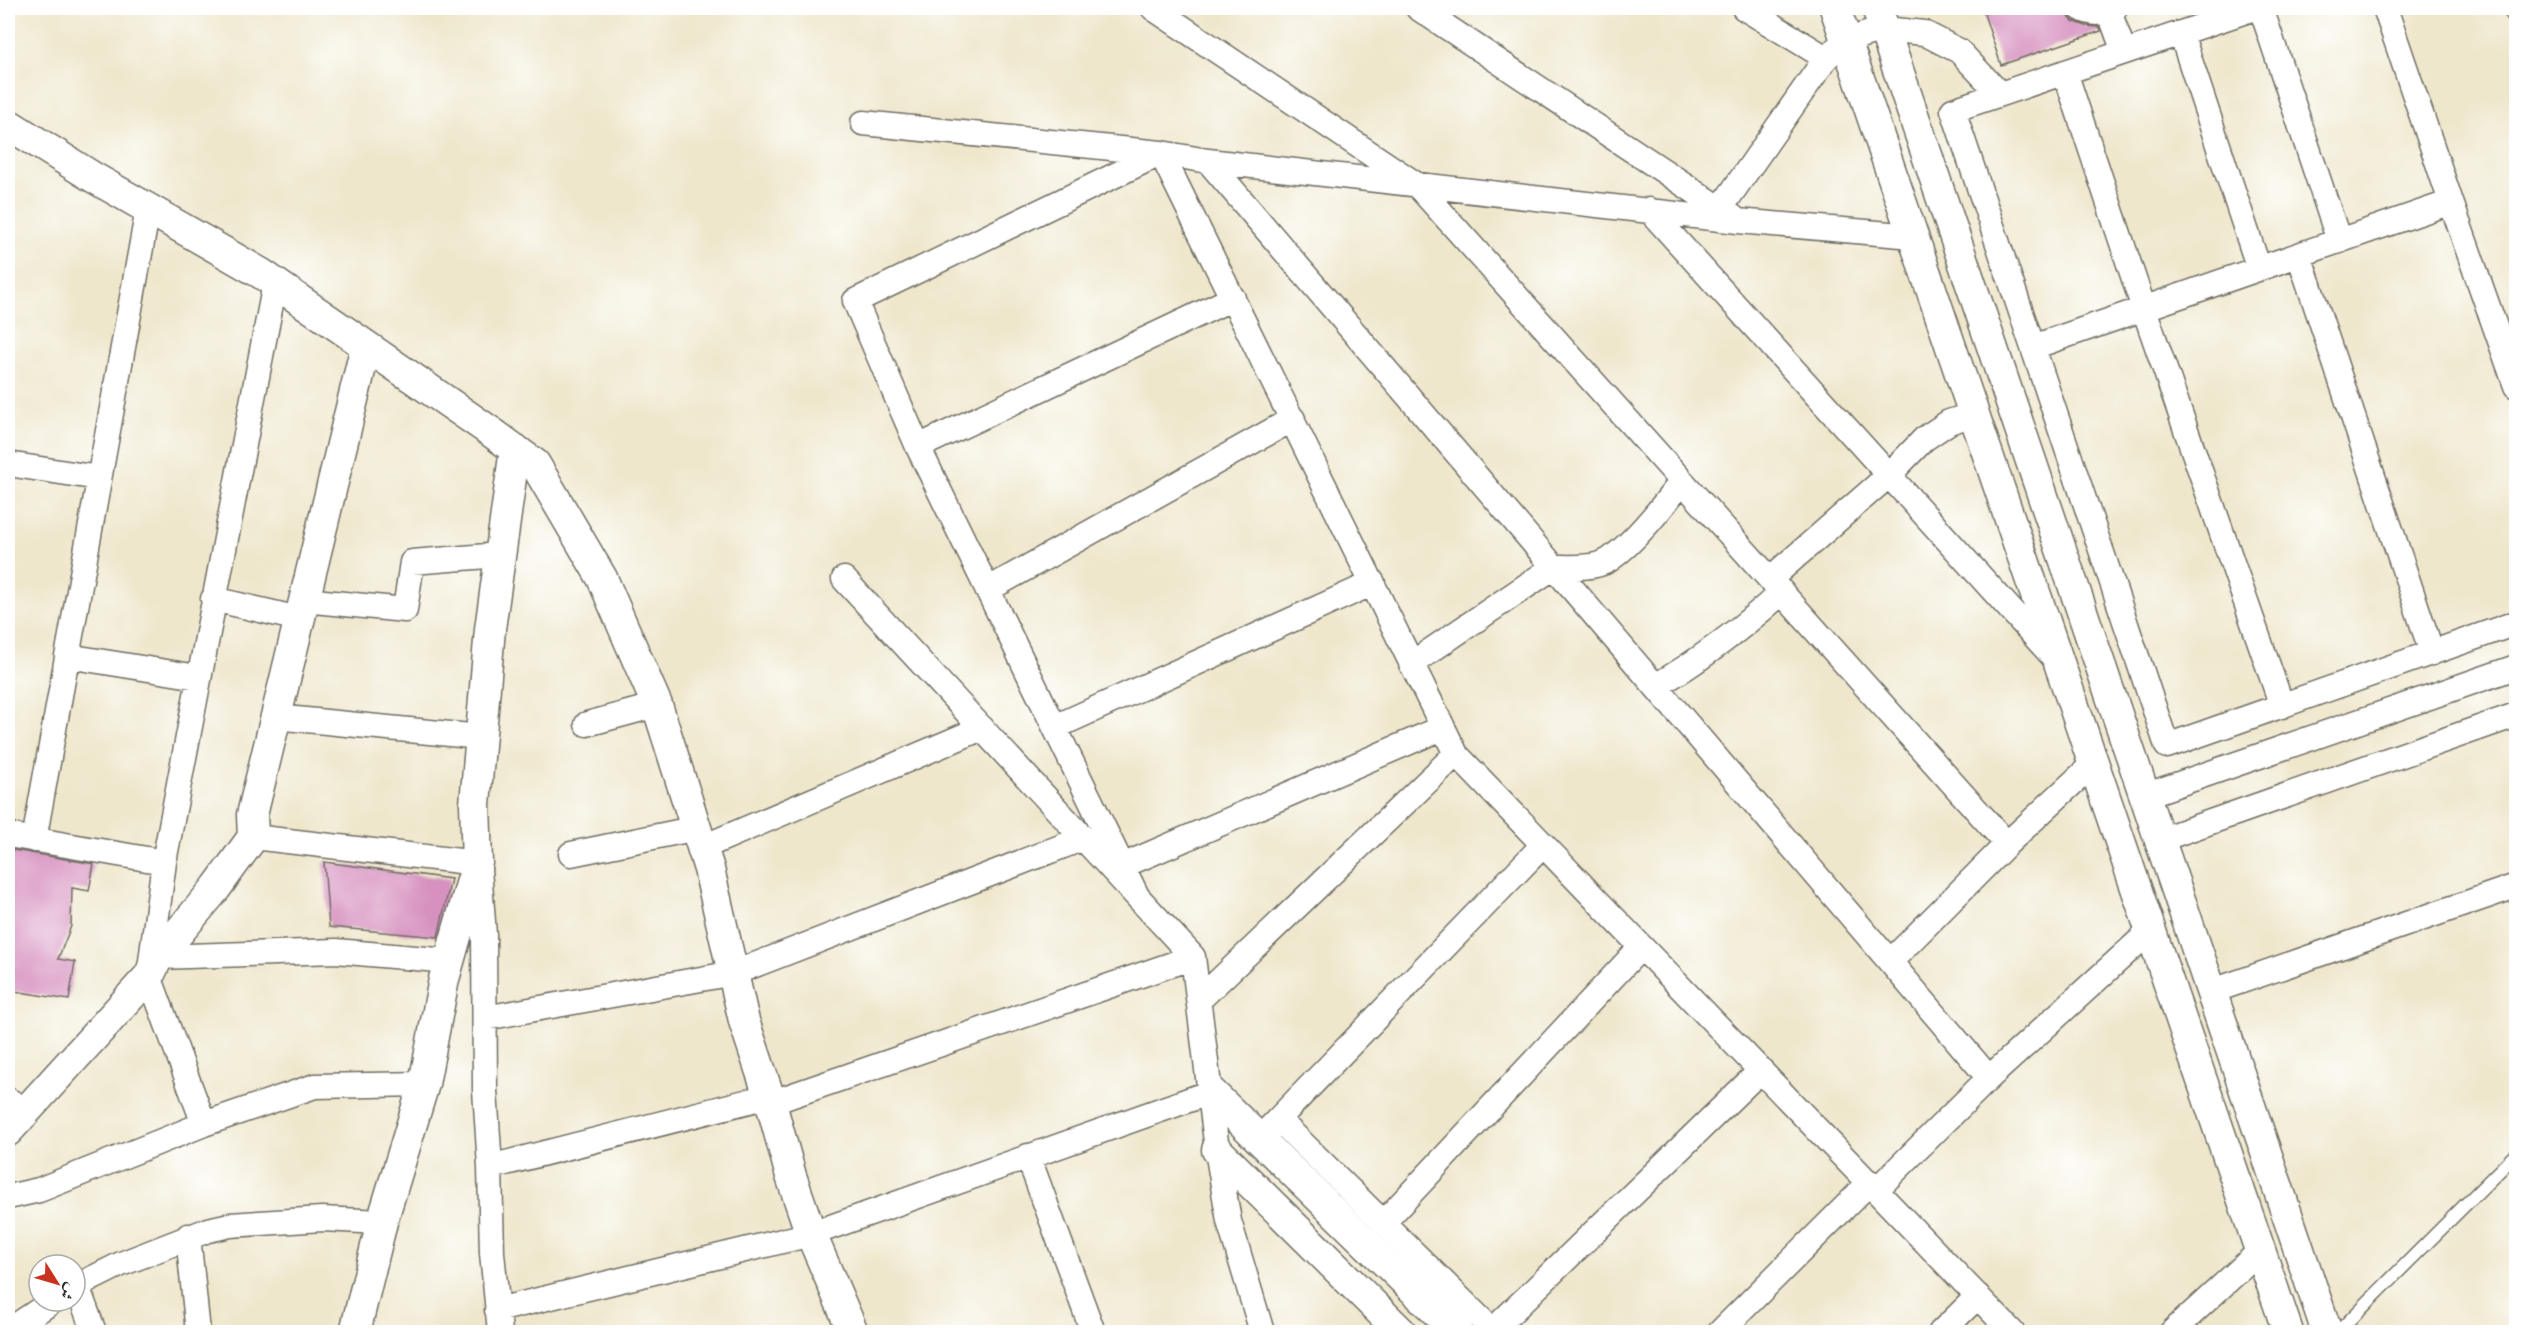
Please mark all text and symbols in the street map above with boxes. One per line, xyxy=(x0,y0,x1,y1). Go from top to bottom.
north arrow xyxy=(27,1253,87,1313)
text: ش xyxy=(55,1278,82,1304)

